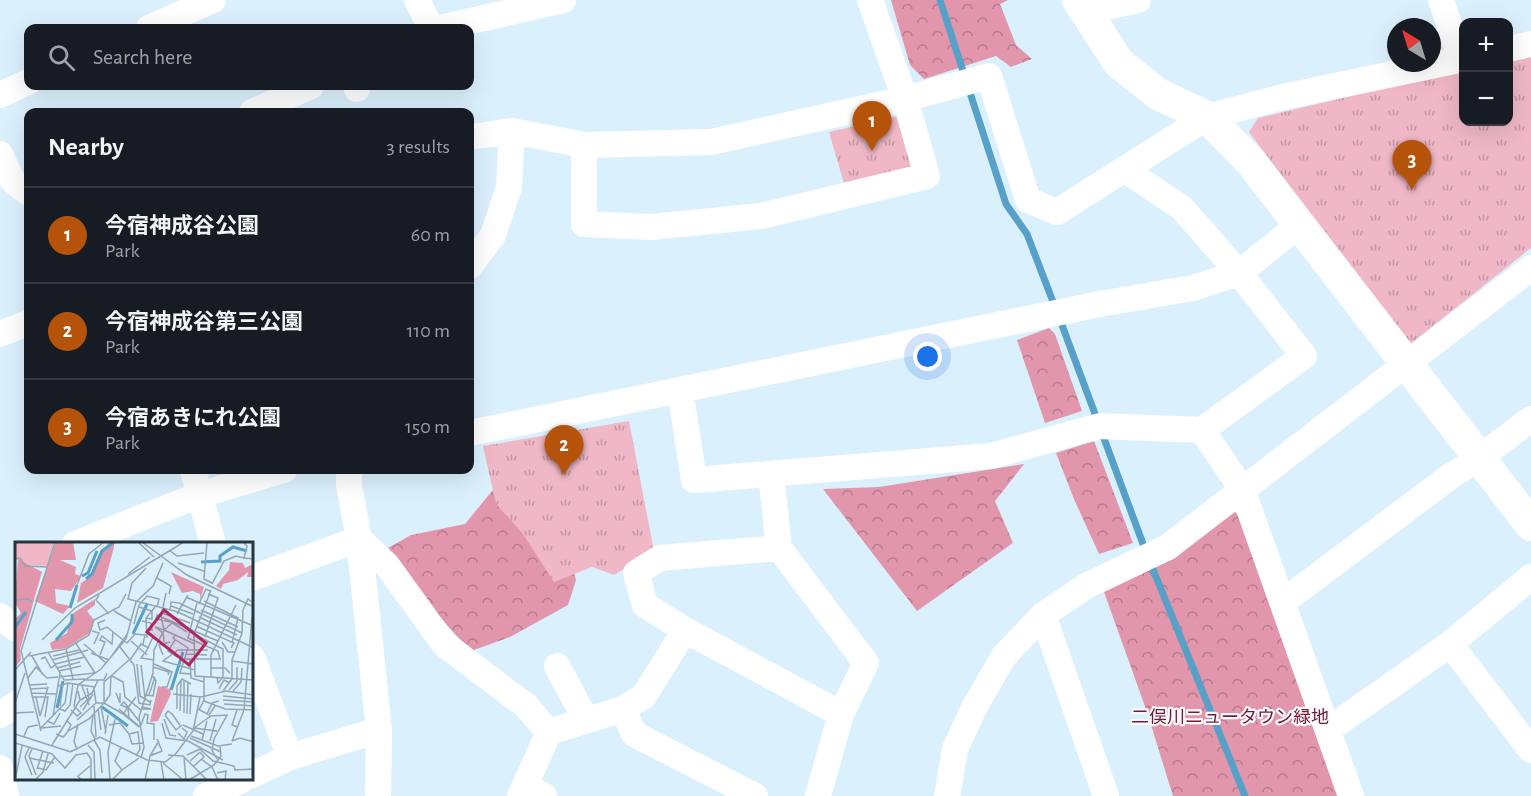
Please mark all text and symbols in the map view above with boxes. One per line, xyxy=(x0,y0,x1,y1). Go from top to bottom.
north arrow xyxy=(1387,18,1441,72)
map controls xyxy=(1459,18,1513,126)
button: + xyxy=(1459,18,1513,72)
search box xyxy=(24,24,474,90)
icon: search xyxy=(45,41,78,74)
text: Search here xyxy=(93,46,192,68)
button: − xyxy=(1459,72,1513,126)
pin: 1 xyxy=(852,102,892,151)
text: Nearby xyxy=(48,134,124,160)
text: 3 results xyxy=(386,137,450,157)
pin: 3 xyxy=(1392,140,1432,190)
text: 今宿神成谷公園 xyxy=(105,215,259,237)
text: 1 xyxy=(64,225,71,245)
text: 60 m xyxy=(411,225,450,245)
text: Park xyxy=(105,241,140,261)
text: 今宿神成谷第三公園 xyxy=(105,311,303,333)
text: 2 xyxy=(63,321,72,341)
text: 110 m xyxy=(406,321,450,341)
text: Park xyxy=(105,337,140,357)
your location xyxy=(913,342,942,371)
text: 今宿あきにれ公園 xyxy=(105,407,281,429)
text: 3 xyxy=(63,417,72,437)
text: 150 m xyxy=(405,417,450,437)
pin: 2 xyxy=(544,426,584,475)
text: Park xyxy=(105,433,140,453)
inset map xyxy=(15,542,254,781)
park label: 二俣川ニュータウン緑地 xyxy=(1131,708,1329,727)

